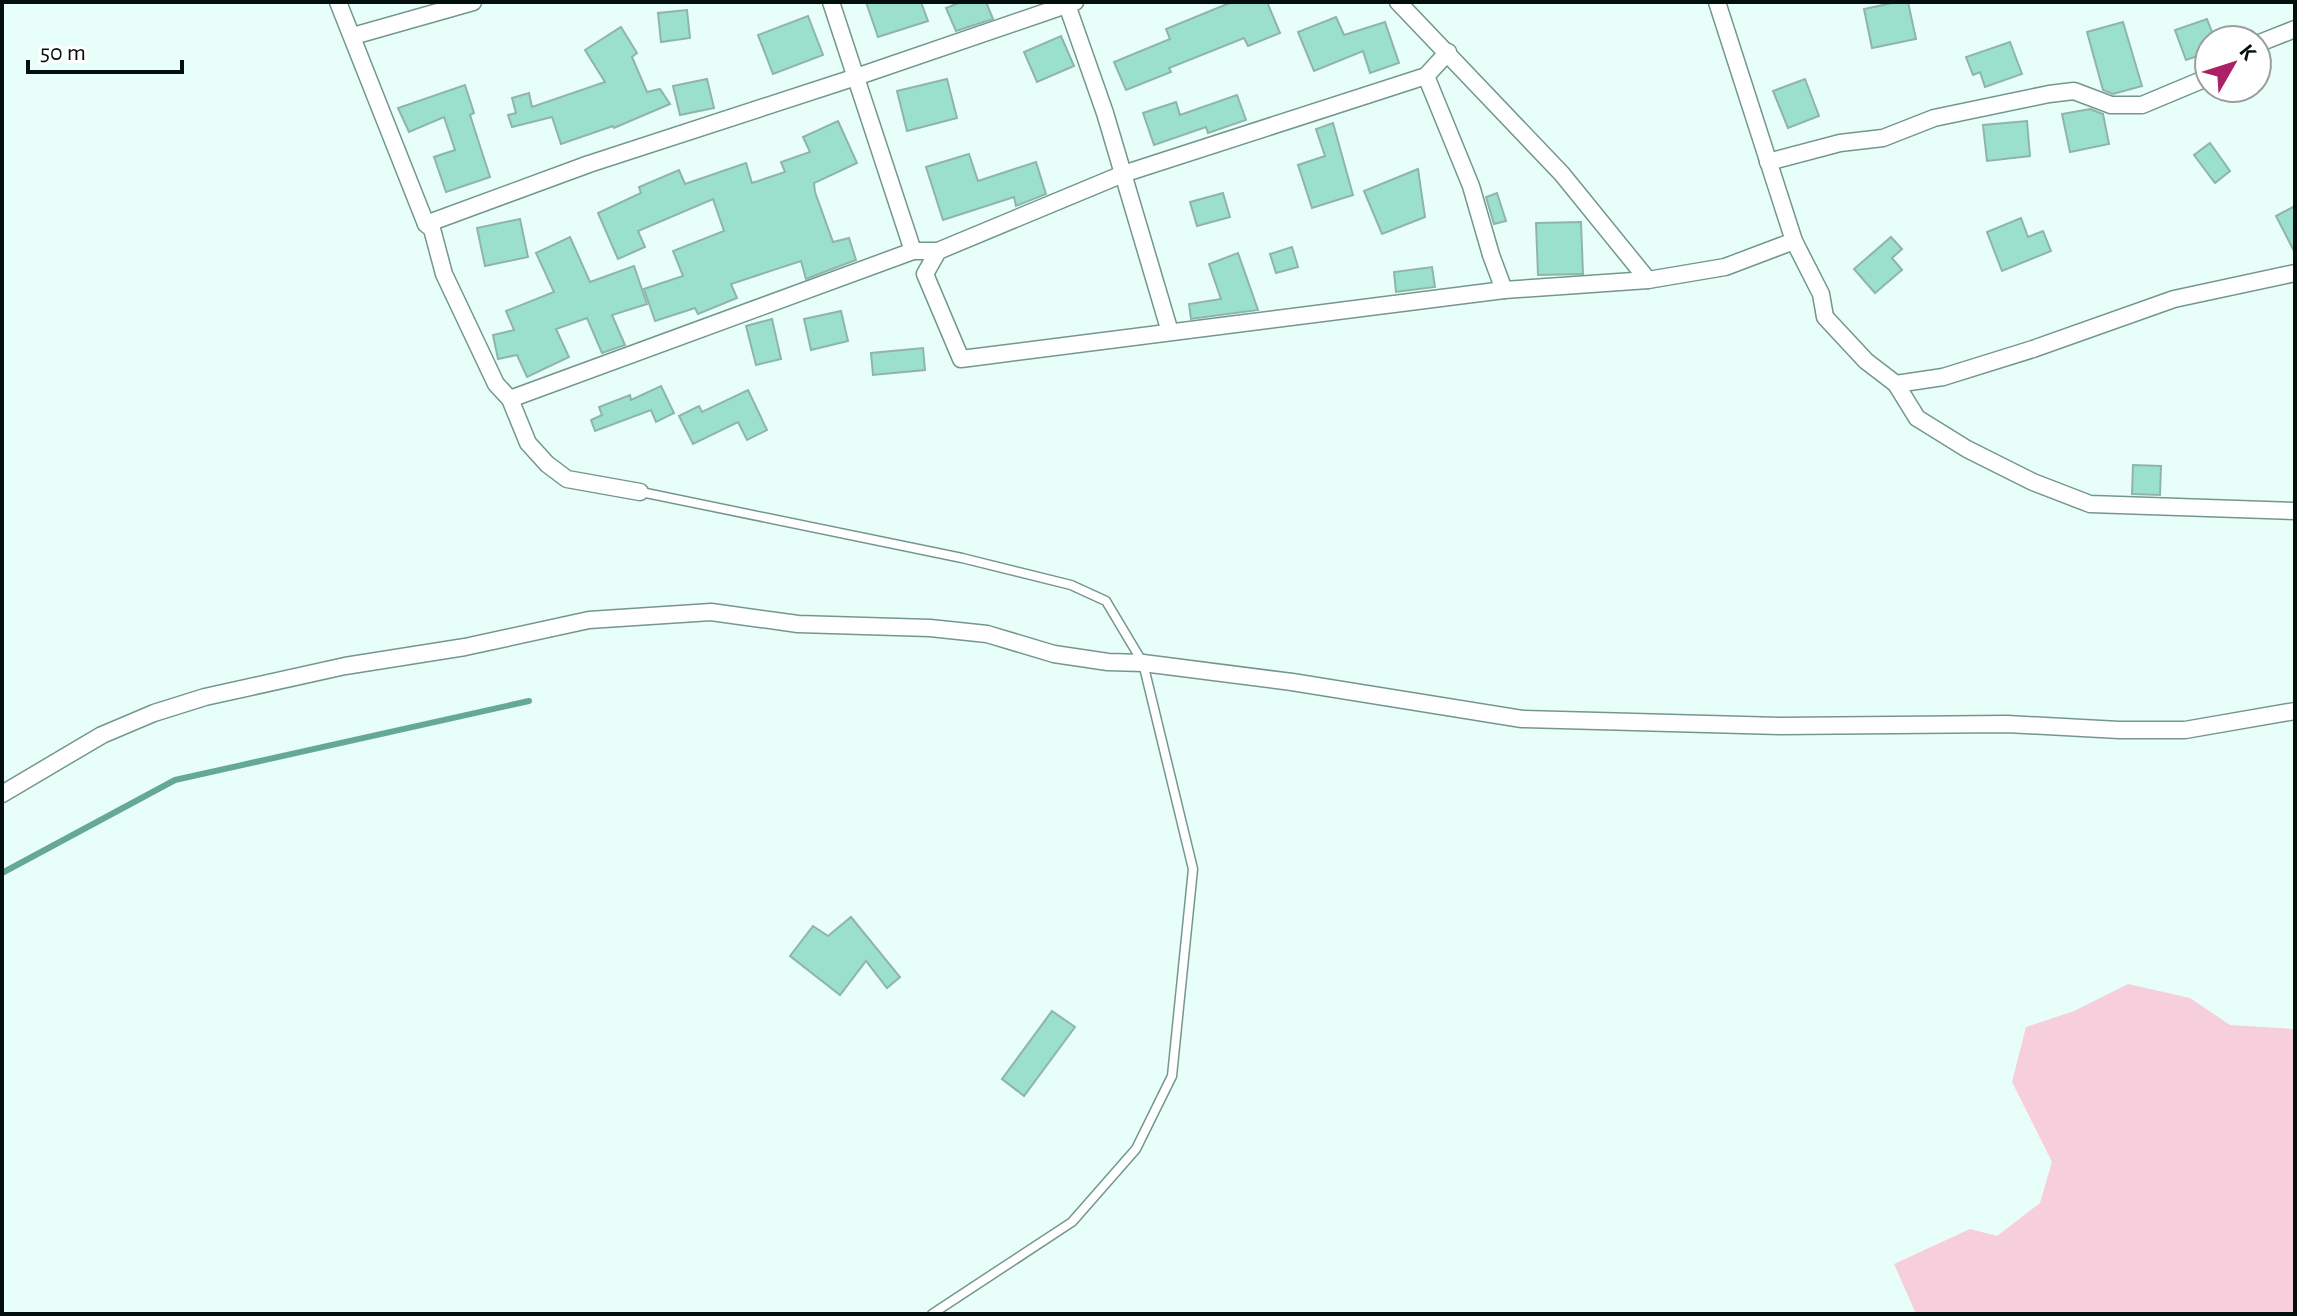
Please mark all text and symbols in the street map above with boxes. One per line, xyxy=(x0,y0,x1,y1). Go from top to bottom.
scale bar xyxy=(28,24,182,74)
north arrow xyxy=(2193,24,2273,104)
text: K xyxy=(2235,40,2261,65)
text: 50 m xyxy=(40,41,86,65)

